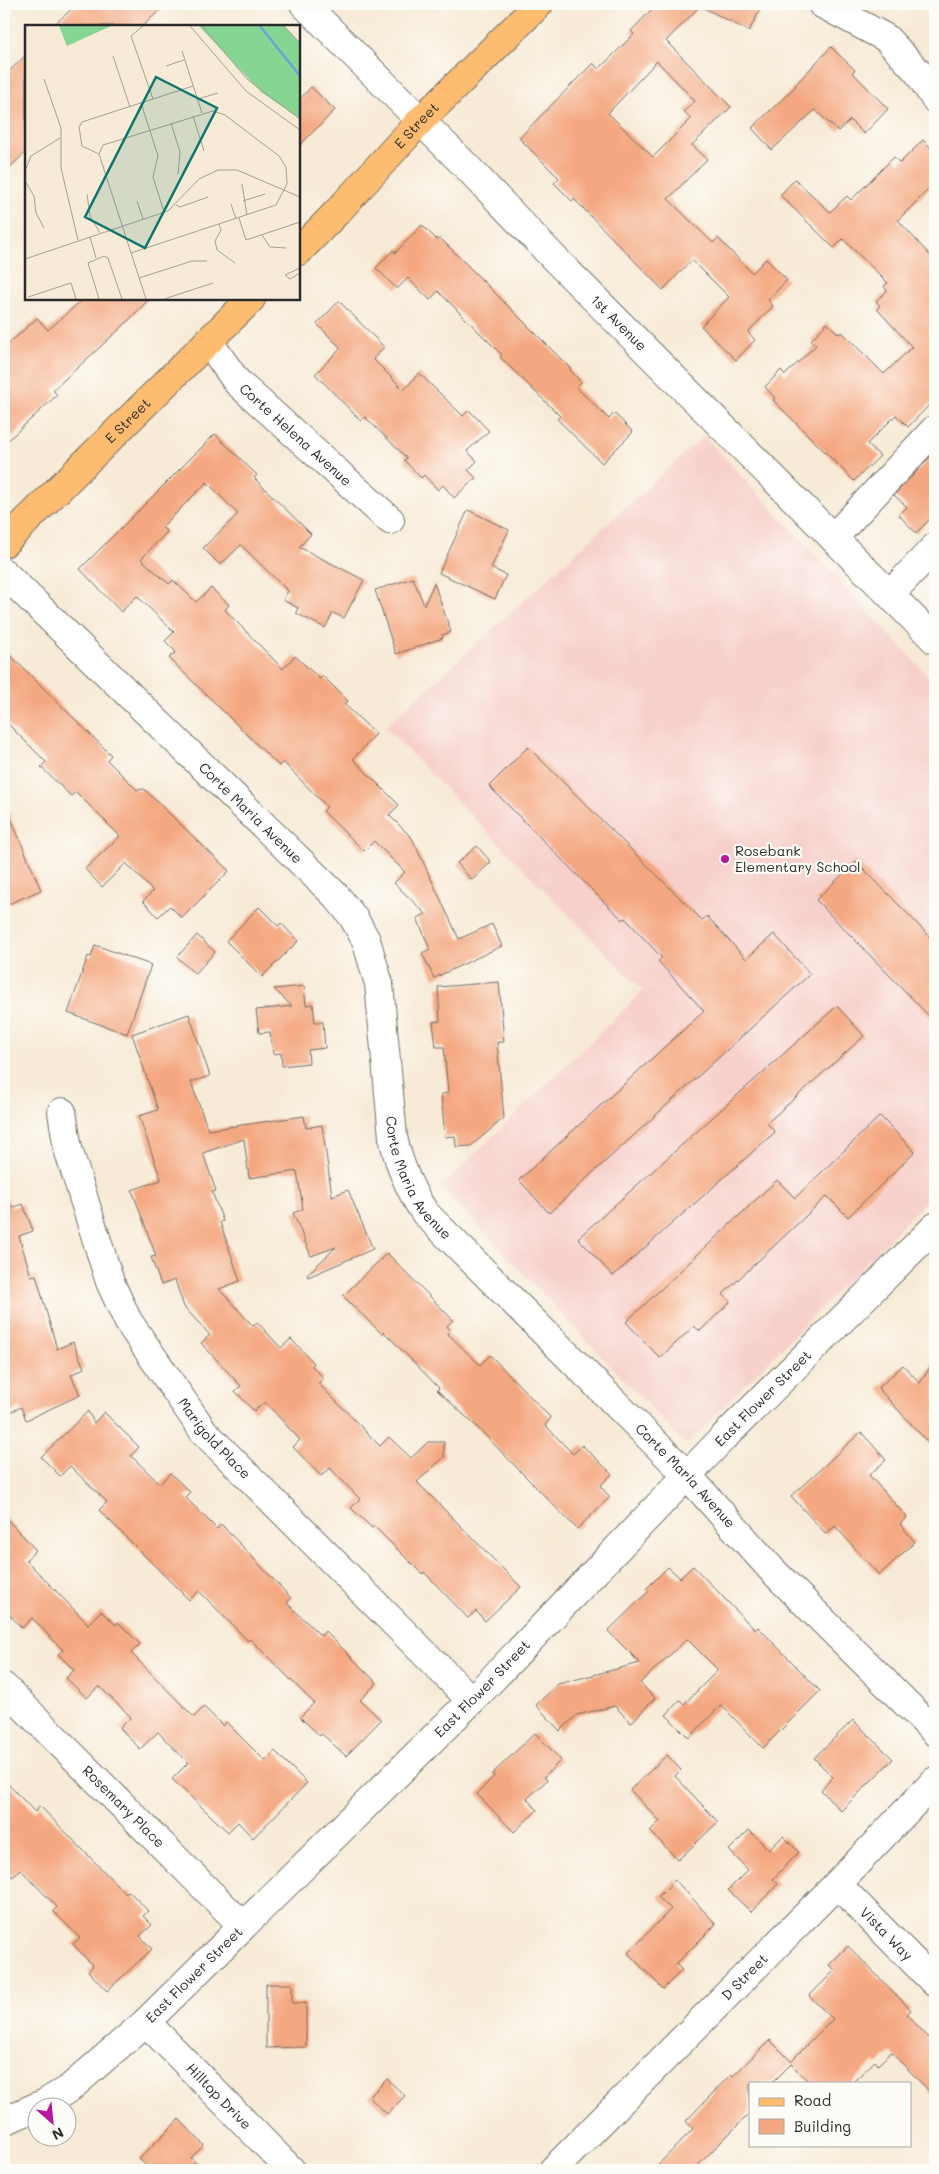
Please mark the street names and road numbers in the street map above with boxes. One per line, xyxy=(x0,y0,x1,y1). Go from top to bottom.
street label: E Street xyxy=(390,98,443,152)
street label: 1st Avenue xyxy=(587,290,651,355)
street label: Corte Helena Avenue xyxy=(236,379,356,490)
street label: E Street xyxy=(100,394,154,447)
street label: Corte Maria Avenue xyxy=(195,758,307,867)
street label: Corte Maria Avenue xyxy=(382,1115,456,1243)
street label: East Flower Street xyxy=(710,1345,815,1450)
street label: Marigold Place xyxy=(174,1394,255,1483)
street label: Corte Maria Avenue xyxy=(632,1419,740,1532)
street label: East Flower Street xyxy=(430,1635,534,1741)
street label: Rosemary Place xyxy=(79,1761,169,1851)
street label: Vista Way xyxy=(856,1903,917,1964)
street label: East Flower Street xyxy=(141,1922,246,2027)
street label: D Street xyxy=(717,1949,772,2004)
street label: Hilltop Drive xyxy=(182,2059,256,2133)

